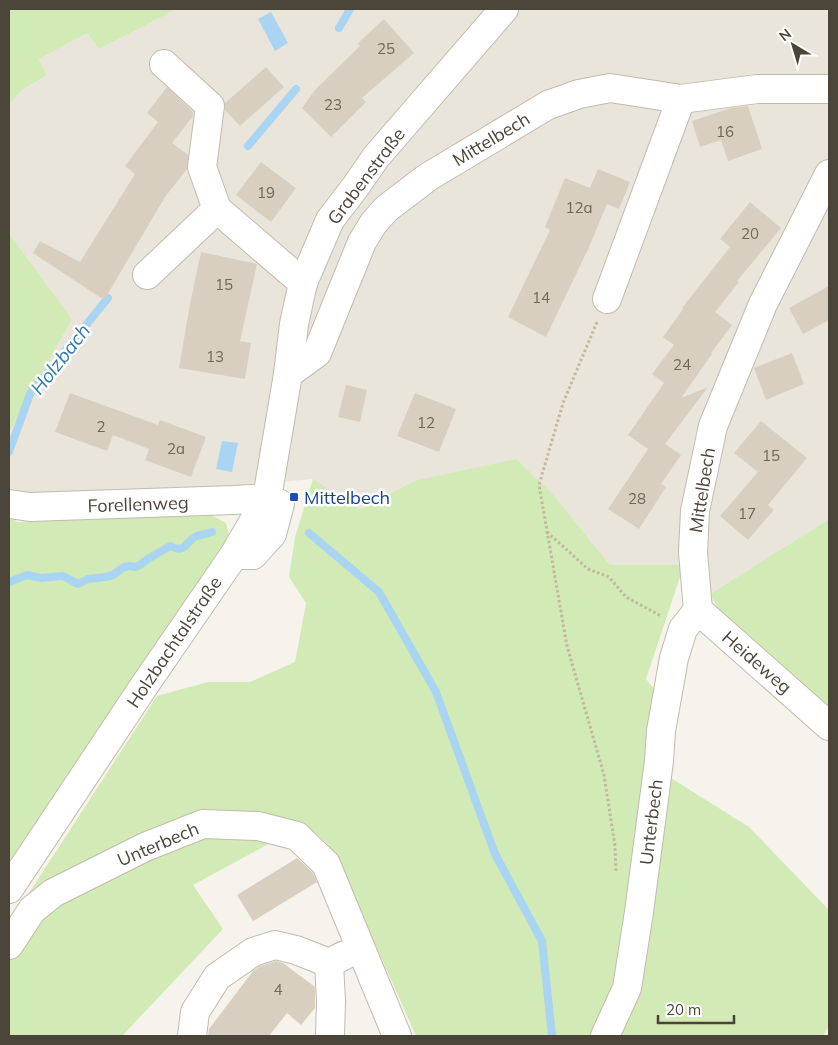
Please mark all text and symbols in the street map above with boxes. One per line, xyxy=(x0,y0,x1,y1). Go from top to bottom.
north arrow xyxy=(768,20,818,70)
text: N xyxy=(775,24,795,45)
house number: 25 xyxy=(377,39,395,58)
house number: 23 xyxy=(324,95,342,114)
street label: Mittelbech xyxy=(448,107,534,171)
house number: 16 xyxy=(716,122,734,141)
street label: Grabenstraße xyxy=(322,123,410,229)
house number: 19 xyxy=(257,183,275,202)
house number: 12a xyxy=(565,198,593,217)
house number: 20 xyxy=(741,224,759,243)
house number: 15 xyxy=(215,275,233,294)
house number: 14 xyxy=(532,288,550,307)
water label: Holzbach xyxy=(25,319,95,399)
house number: 13 xyxy=(206,347,224,366)
house number: 24 xyxy=(673,355,691,374)
house number: 12 xyxy=(417,413,435,432)
house number: 2 xyxy=(96,417,106,436)
house number: 2a xyxy=(167,439,185,458)
street label: Mittelbech xyxy=(684,446,720,534)
house number: 15 xyxy=(762,446,780,465)
place label: Mittelbech xyxy=(304,486,390,509)
house number: 28 xyxy=(628,489,646,508)
street label: Forellenweg xyxy=(87,491,189,517)
marker: Mittelbech xyxy=(288,491,300,503)
house number: 17 xyxy=(738,504,756,523)
street label: Holzbachtalstraße xyxy=(121,572,227,712)
street label: Heideweg xyxy=(718,626,796,698)
street label: Unterbech xyxy=(634,778,668,866)
street label: Unterbech xyxy=(114,817,202,871)
house number: 4 xyxy=(273,980,283,999)
scale bar xyxy=(658,992,734,1024)
text: 20 m xyxy=(666,1000,701,1019)

